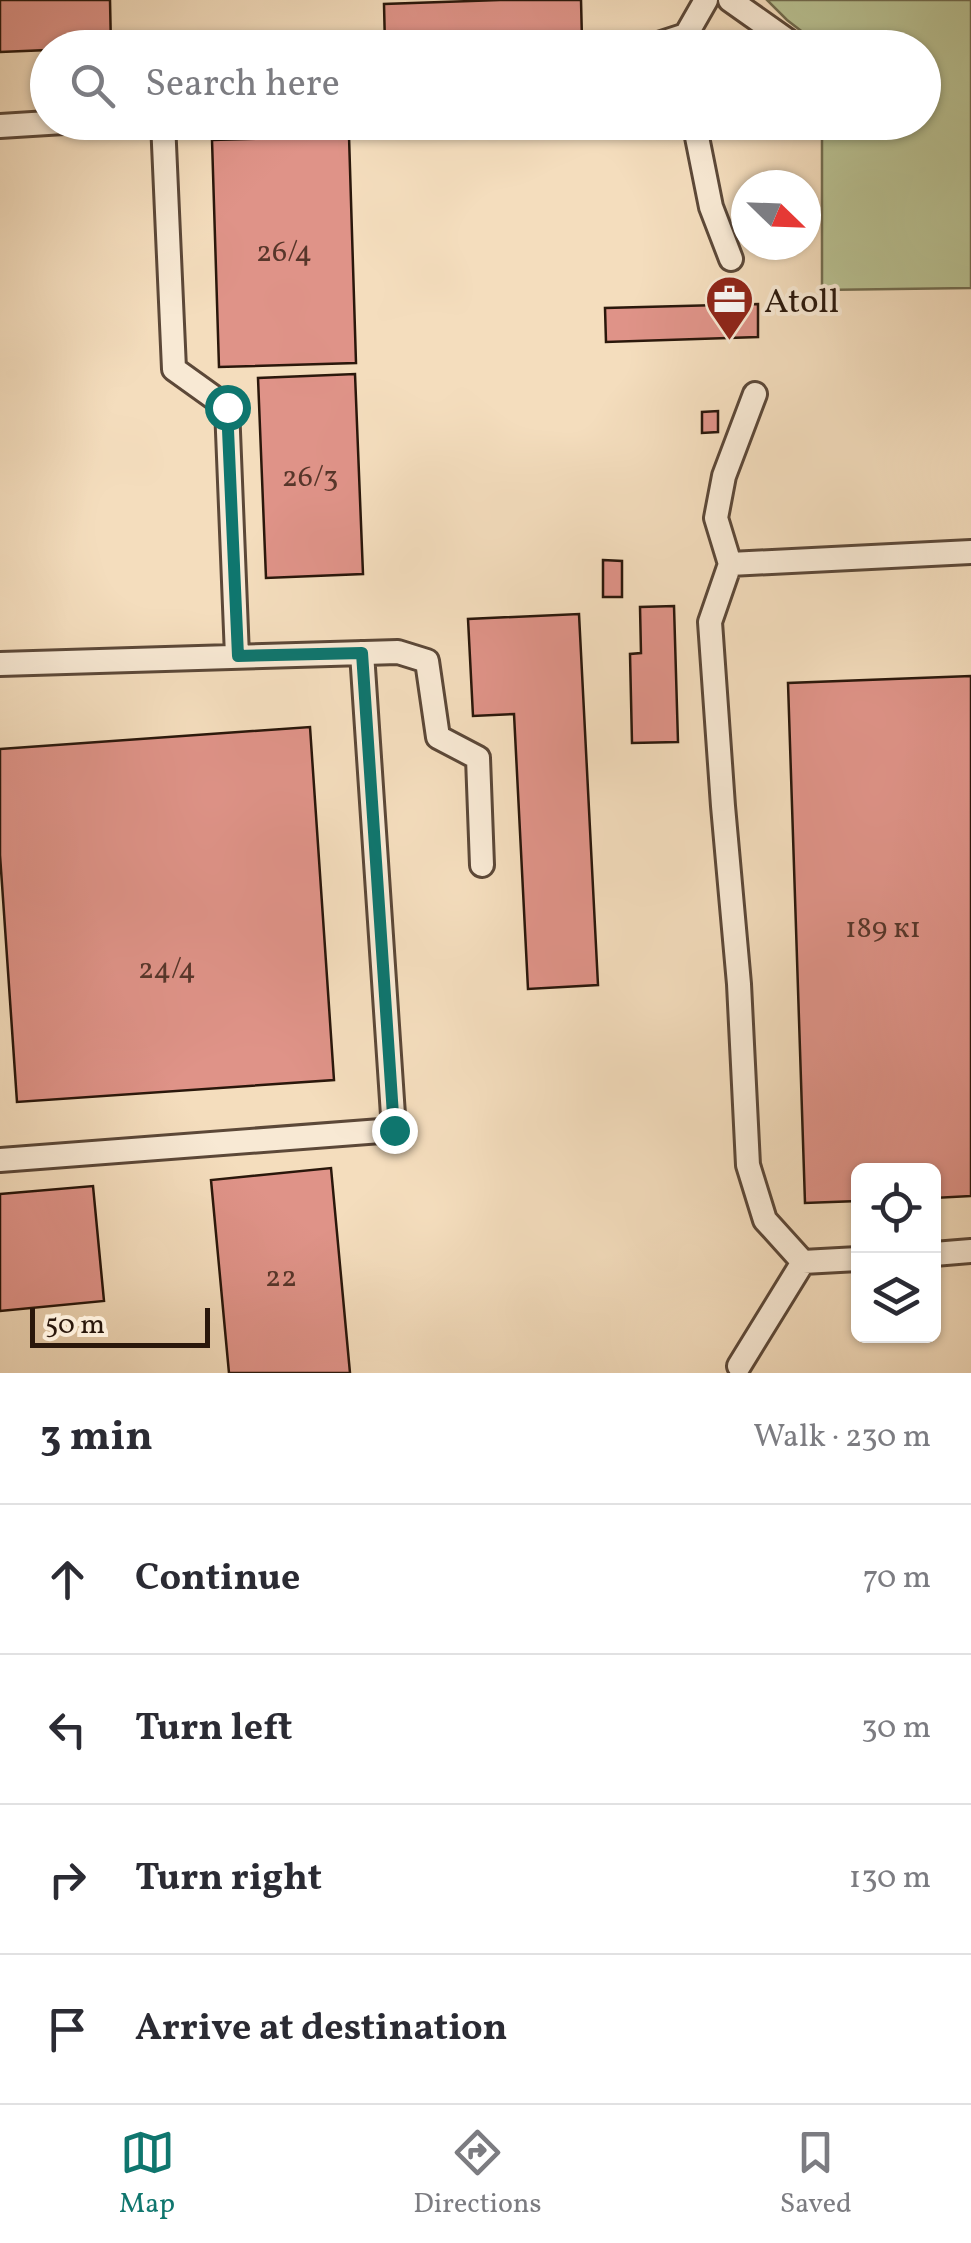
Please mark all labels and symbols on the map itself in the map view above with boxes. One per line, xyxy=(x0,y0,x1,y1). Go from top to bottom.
north arrow xyxy=(731,170,821,260)
house number: 26/4 xyxy=(256,232,312,274)
office icon: Atoll xyxy=(703,274,755,342)
place label: Atoll xyxy=(764,279,839,327)
route start xyxy=(205,385,251,431)
house number: 26/3 xyxy=(282,457,338,499)
house number: 189 к1 xyxy=(845,908,921,950)
house number: 24/4 xyxy=(138,949,196,991)
route end xyxy=(372,1108,418,1154)
house number: 22 xyxy=(265,1257,297,1299)
scale bar xyxy=(30,1303,210,1348)

